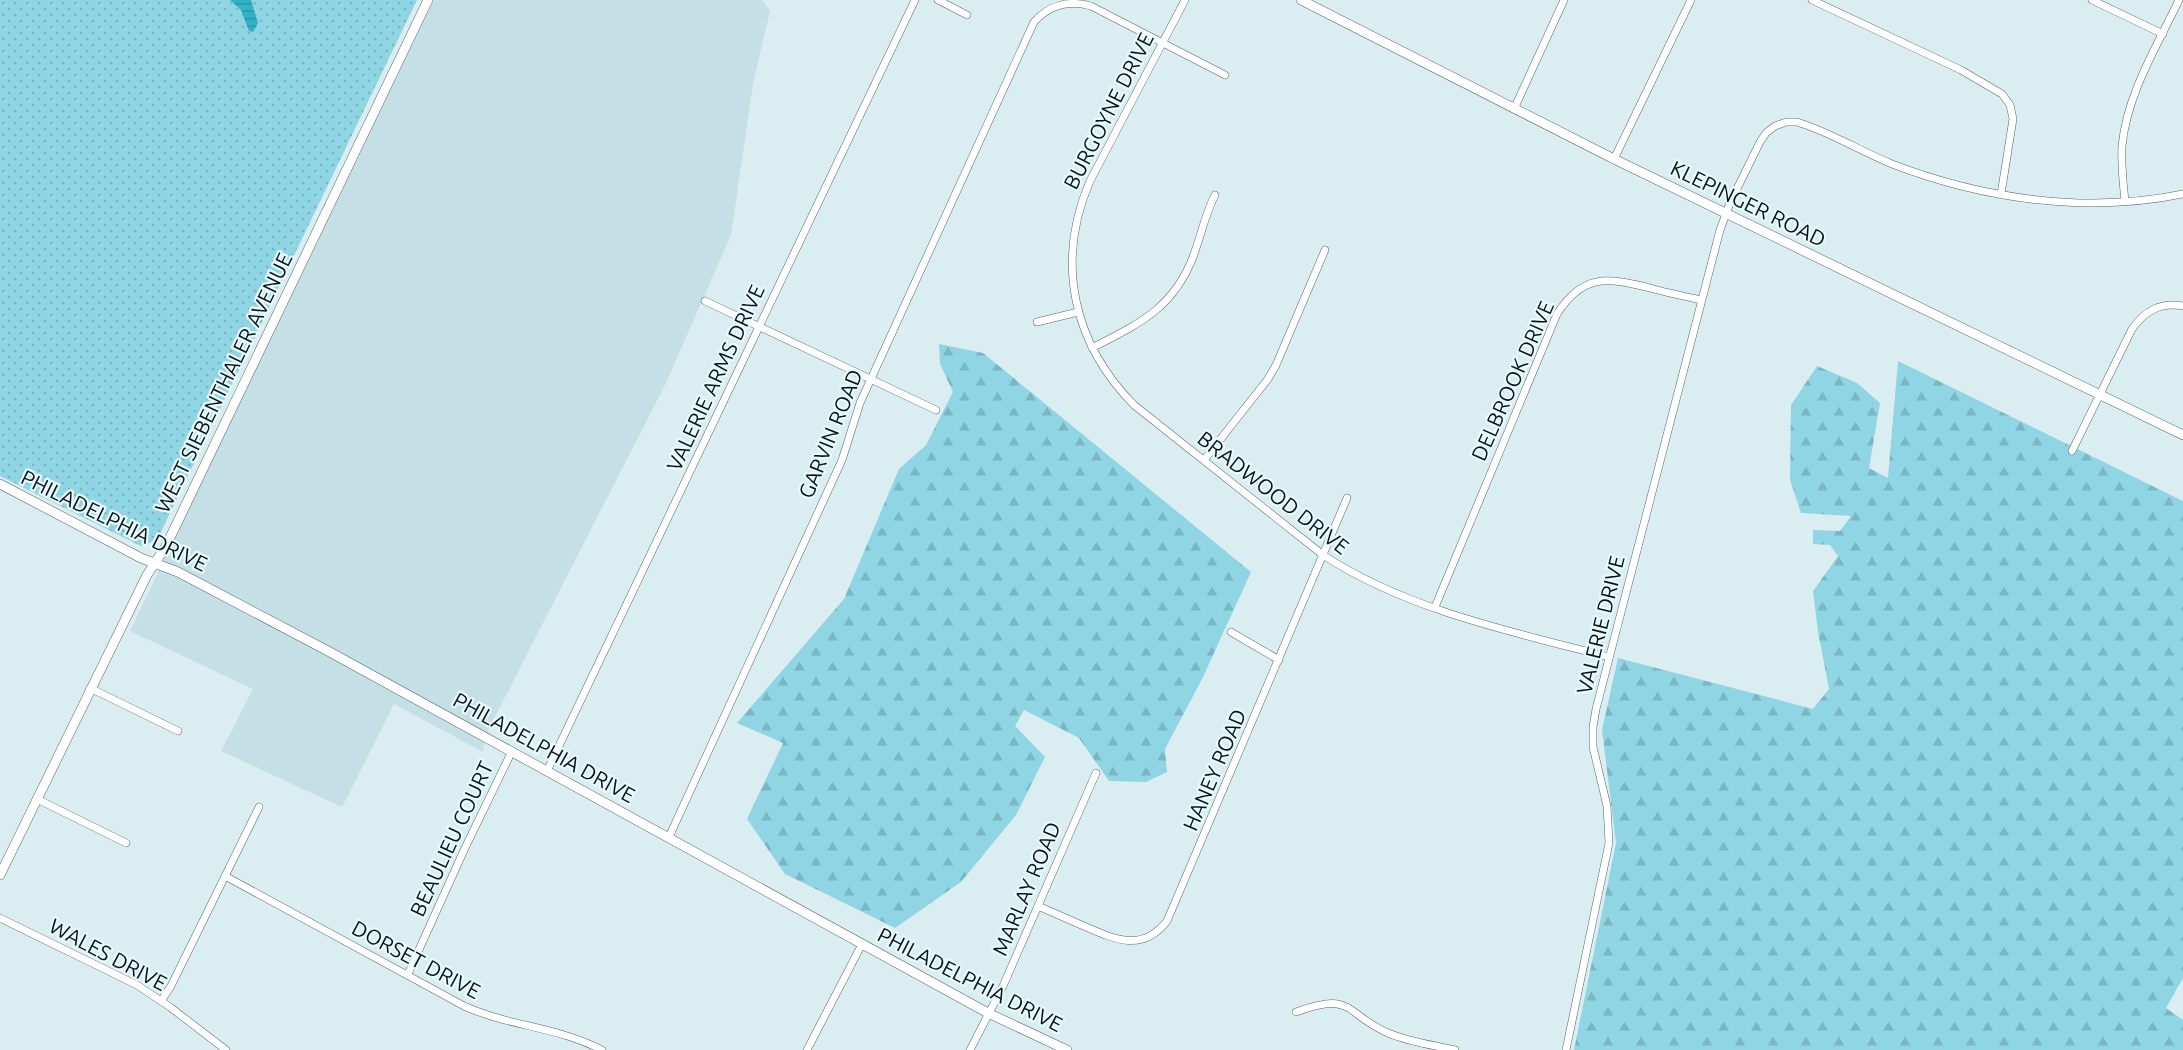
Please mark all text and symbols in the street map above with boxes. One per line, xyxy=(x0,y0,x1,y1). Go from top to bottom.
street label: BURGOYNE DRIVE xyxy=(1058,28,1158,193)
street label: KLEPINGER ROAD xyxy=(1667,155,1830,251)
street label: WEST SIEBENTHALER AVENUE xyxy=(150,249,297,516)
street label: VALERIE ARMS DRIVE xyxy=(661,281,769,474)
street label: DELBROOK DRIVE xyxy=(1466,297,1558,464)
street label: GARVIN ROAD xyxy=(793,366,867,502)
street label: BRADWOOD DRIVE xyxy=(1193,426,1354,559)
street label: PHILADELPHIA DRIVE xyxy=(17,465,211,576)
street label: VALERIE DRIVE xyxy=(1571,553,1629,696)
street label: PHILADELPHIA DRIVE xyxy=(449,687,640,807)
street label: HANEY ROAD xyxy=(1178,705,1250,834)
street label: BEAULIEU COURT xyxy=(405,757,498,920)
street label: MARLAY ROAD xyxy=(987,818,1065,959)
street label: WALES DRIVE xyxy=(46,913,171,995)
street label: DORSET DRIVE xyxy=(348,915,485,1003)
street label: PHILADELPHIA DRIVE xyxy=(874,922,1067,1036)

